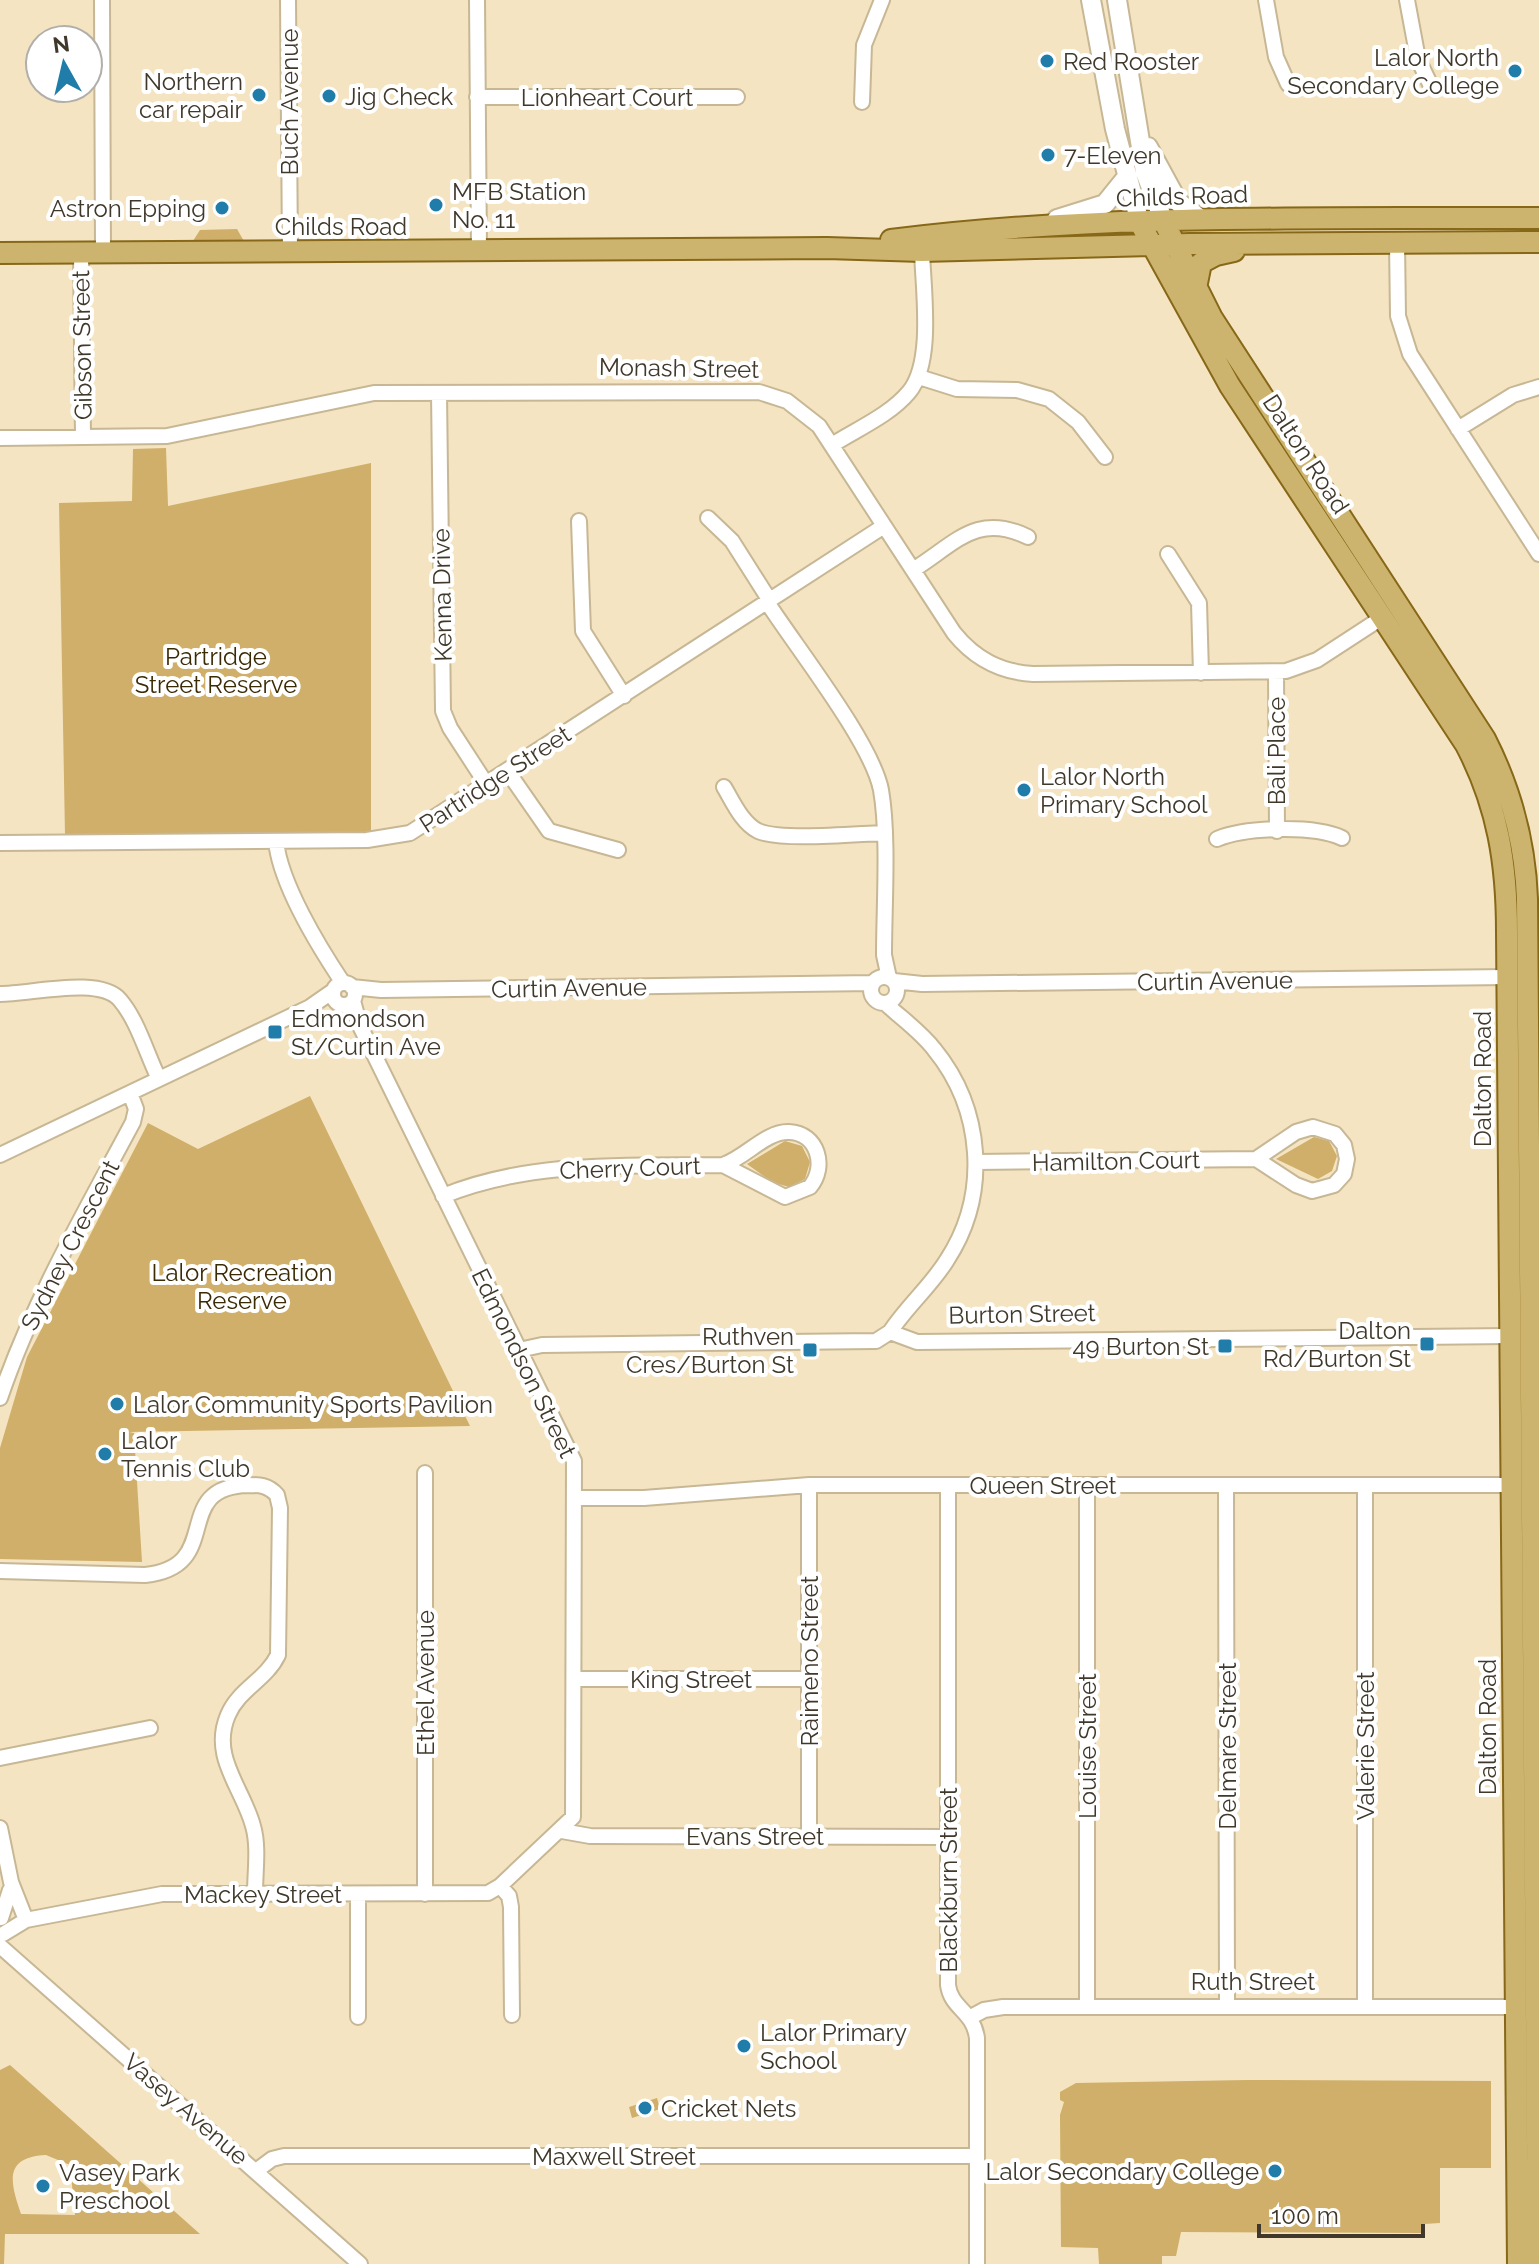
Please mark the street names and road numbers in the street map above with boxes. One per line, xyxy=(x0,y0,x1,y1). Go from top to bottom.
street label: Buch Avenue xyxy=(275,29,304,176)
street label: Lionheart Court xyxy=(521,83,693,112)
street label: Childs Road xyxy=(1115,179,1249,213)
street label: Childs Road xyxy=(275,212,407,241)
street label: Gibson Street xyxy=(66,270,98,420)
street label: Monash Street xyxy=(599,352,759,384)
street label: Dalton Road xyxy=(1257,389,1355,519)
street label: Kenna Drive xyxy=(426,528,458,662)
street label: Bali Place xyxy=(1262,697,1291,805)
street label: Partridge Street xyxy=(414,719,576,839)
street label: Curtin Avenue xyxy=(1137,965,1293,997)
street label: Curtin Avenue xyxy=(491,972,647,1004)
street label: Dalton Road xyxy=(1468,1011,1497,1147)
street label: Hamilton Court xyxy=(1032,1145,1200,1177)
street label: Cherry Court xyxy=(559,1151,701,1185)
street label: Sydney Crescent xyxy=(15,1155,125,1335)
street label: Edmondson Street xyxy=(466,1264,582,1462)
street label: Burton Street xyxy=(948,1298,1096,1330)
street label: Queen Street xyxy=(969,1471,1117,1500)
street label: Raimeno Street xyxy=(795,1576,824,1746)
street label: Ethel Avenue xyxy=(411,1610,440,1756)
street label: Dalton Road xyxy=(1473,1659,1502,1795)
street label: Delmare Street xyxy=(1213,1662,1242,1830)
street label: King Street xyxy=(630,1665,752,1694)
street label: Valerie Street xyxy=(1351,1671,1380,1821)
street label: Louise Street xyxy=(1073,1673,1102,1819)
street label: Blackburn Street xyxy=(934,1787,963,1973)
street label: Evans Street xyxy=(686,1822,824,1851)
street label: Mackey Street xyxy=(184,1880,342,1909)
street label: Ruth Street xyxy=(1191,1967,1315,1996)
street label: Vasey Avenue xyxy=(118,2047,254,2171)
street label: Maxwell Street xyxy=(532,2142,696,2171)

